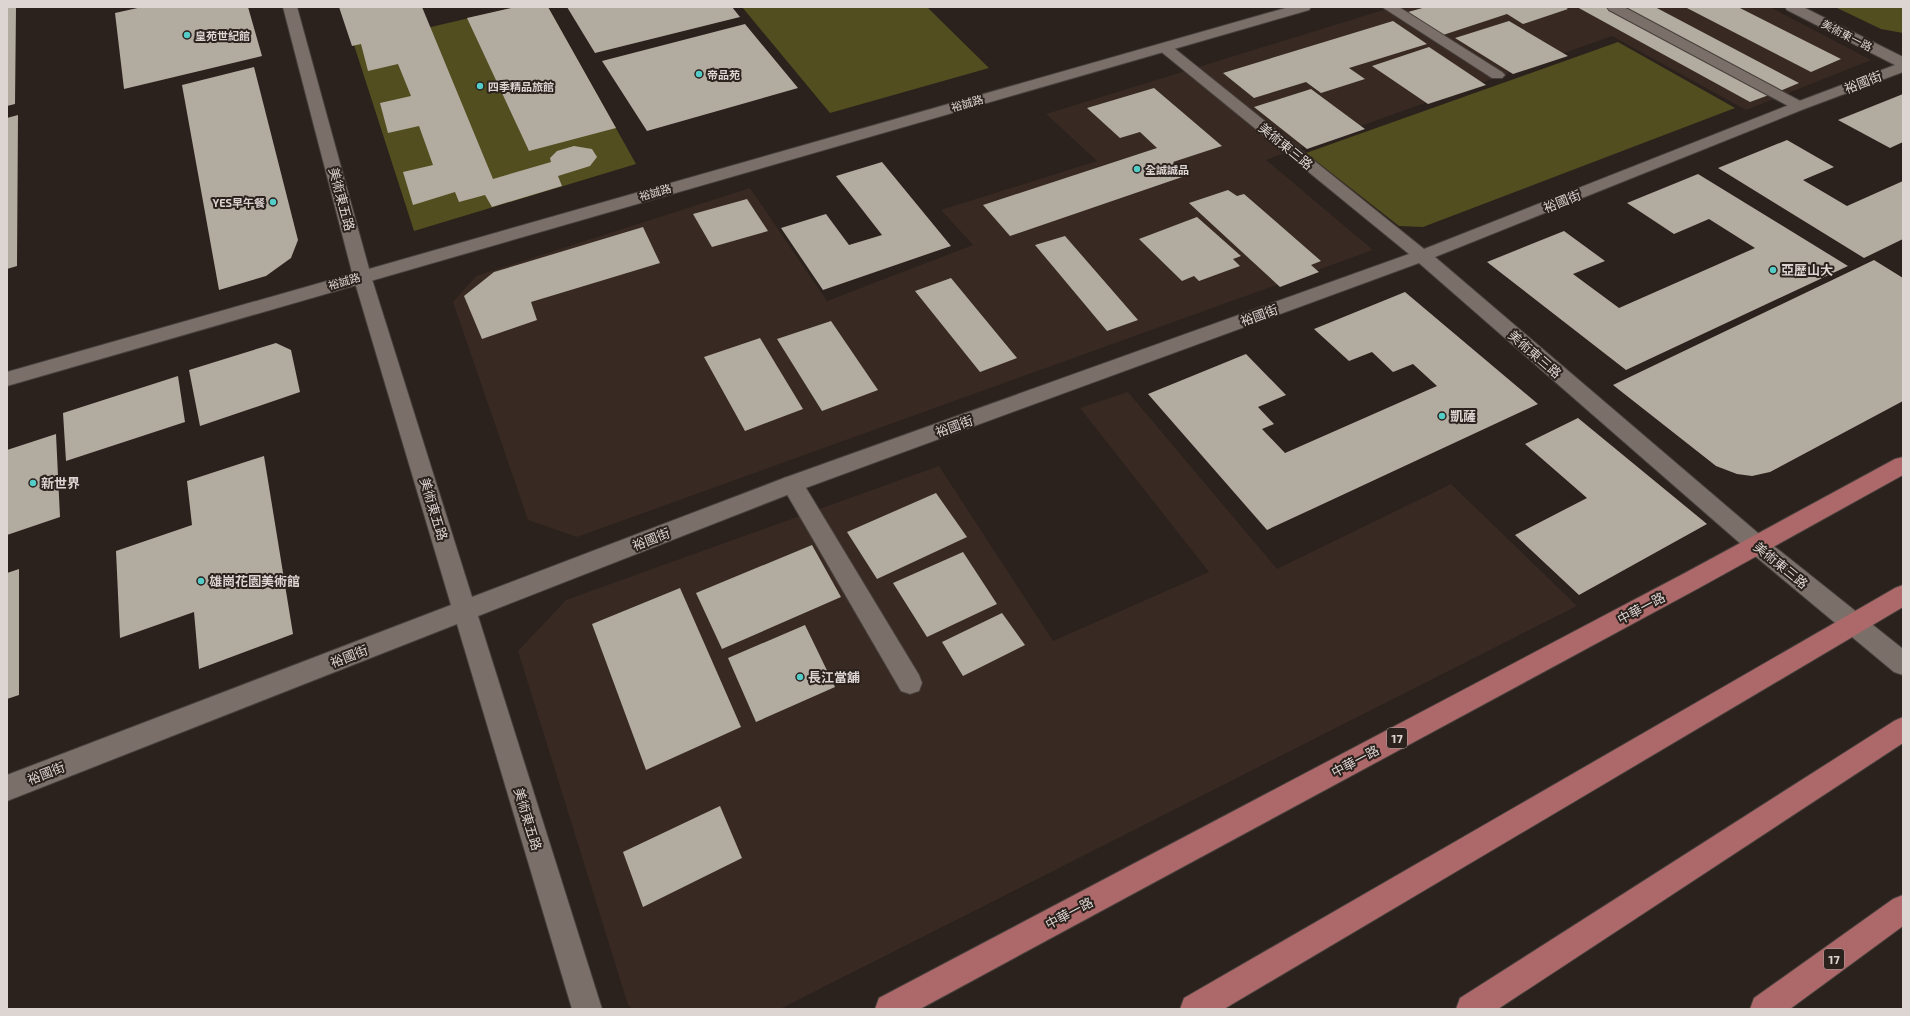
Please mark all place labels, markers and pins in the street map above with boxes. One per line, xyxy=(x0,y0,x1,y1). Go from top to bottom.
place label: 皇苑世紀館 xyxy=(195,29,250,42)
marker: 皇苑世紀館 xyxy=(182,30,192,40)
place label: 帝品苑 xyxy=(707,68,740,81)
marker: 帝品苑 xyxy=(694,69,704,79)
place label: 四季精品旅館 xyxy=(488,80,554,93)
marker: 四季精品旅館 xyxy=(475,81,485,91)
place label: 全誠誠品 xyxy=(1145,163,1189,176)
marker: 全誠誠品 xyxy=(1132,164,1142,174)
place label: YES早午餐 xyxy=(213,196,265,209)
marker: YES早午餐 xyxy=(268,197,278,207)
place label: 亞歷山大 xyxy=(1781,262,1833,278)
marker: 亞歷山大 xyxy=(1768,265,1778,275)
place label: 凱薩 xyxy=(1450,408,1476,424)
marker: 凱薩 xyxy=(1437,411,1447,421)
place label: 新世界 xyxy=(41,475,80,491)
marker: 新世界 xyxy=(28,478,38,488)
place label: 雄崗花園美術館 xyxy=(209,573,300,589)
marker: 雄崗花園美術館 xyxy=(196,576,206,586)
place label: 長江當舖 xyxy=(808,669,860,685)
marker: 長江當舖 xyxy=(795,672,805,682)

